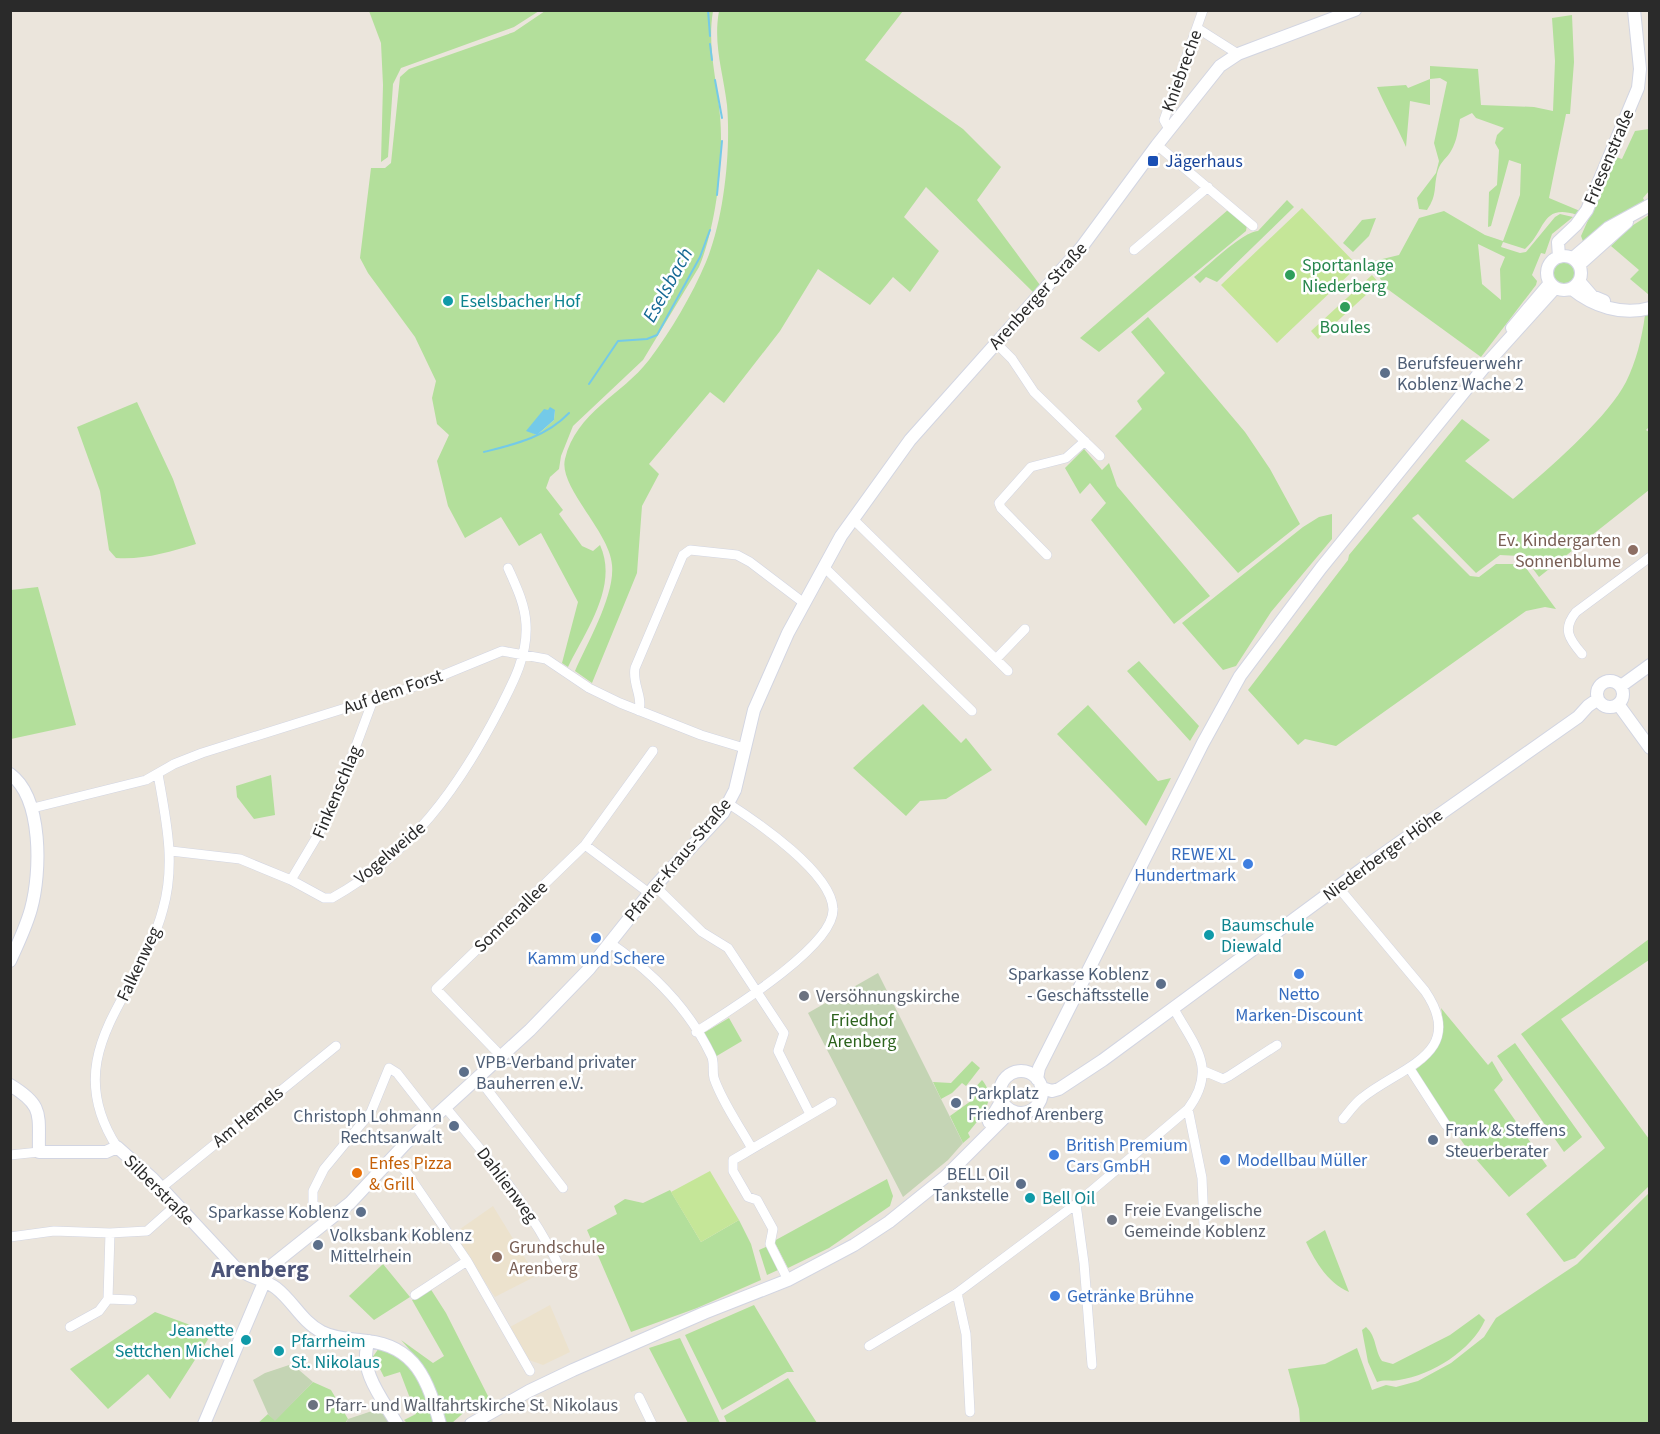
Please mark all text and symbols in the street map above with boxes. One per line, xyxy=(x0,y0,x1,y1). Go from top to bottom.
street label: Kniebreche xyxy=(1156,26,1208,115)
street label: Friesenstraße xyxy=(1578,105,1640,209)
place label: Jägerhaus xyxy=(1165,149,1243,174)
marker: Jägerhaus xyxy=(1146,154,1160,168)
street label: Arenberger Straße xyxy=(983,237,1093,355)
water label: Eselsbach xyxy=(636,243,700,327)
place label: Sportanlage Niederberg xyxy=(1302,253,1394,299)
marker: Sportanlage Niederberg xyxy=(1283,268,1297,282)
place label: Eselsbacher Hof xyxy=(460,289,581,314)
marker: Eselsbacher Hof xyxy=(441,294,455,308)
marker: Boules xyxy=(1338,300,1352,314)
place label: Boules xyxy=(1319,315,1371,340)
place label: Berufsfeuerwehr Koblenz Wache 2 xyxy=(1397,351,1524,397)
marker: Berufsfeuerwehr Koblenz Wache 2 xyxy=(1378,366,1392,380)
place label: Ev. Kindergarten Sonnenblume xyxy=(1497,528,1621,574)
marker: Ev. Kindergarten Sonnenblume xyxy=(1626,543,1640,557)
street label: Auf dem Forst xyxy=(340,663,446,721)
street label: Finkenschlag xyxy=(306,742,368,842)
street label: Pfarrer-Kraus-Straße xyxy=(619,793,737,927)
street label: Niederberger Höhe xyxy=(1318,803,1448,907)
street label: Vogelweide xyxy=(349,816,431,890)
place label: REWE XL Hundertmark xyxy=(1134,842,1236,888)
marker: REWE XL Hundertmark xyxy=(1241,857,1255,871)
street label: Sonnenallee xyxy=(469,875,554,959)
place label: Baumschule Diewald xyxy=(1221,913,1314,959)
street label: Falkenweg xyxy=(111,922,167,1006)
marker: Baumschule Diewald xyxy=(1202,928,1216,942)
marker: Kamm und Schere xyxy=(589,931,603,945)
place label: Kamm und Schere xyxy=(527,946,665,971)
place label: Sparkasse Koblenz - Geschäftsstelle xyxy=(1008,962,1149,1008)
marker: Netto Marken-Discount xyxy=(1292,967,1306,981)
marker: Sparkasse Koblenz - Geschäftsstelle xyxy=(1154,977,1168,991)
place label: Netto Marken-Discount xyxy=(1235,982,1363,1028)
place label: Versöhnungskirche xyxy=(816,984,960,1009)
marker: Versöhnungskirche xyxy=(797,989,811,1003)
park label: Friedhof Arenberg xyxy=(828,1008,896,1054)
place label: VPB-Verband privater Bauherren e.V. xyxy=(476,1050,637,1096)
marker: VPB-Verband privater Bauherren e.V. xyxy=(457,1065,471,1079)
street label: Am Hemels xyxy=(207,1081,289,1153)
place label: Parkplatz Friedhof Arenberg xyxy=(968,1081,1103,1127)
marker: Parkplatz Friedhof Arenberg xyxy=(949,1096,963,1110)
place label: Christoph Lohmann Rechtsanwalt xyxy=(293,1104,442,1150)
place label: Frank & Steffens Steuerberater xyxy=(1445,1118,1566,1164)
marker: Christoph Lohmann Rechtsanwalt xyxy=(447,1119,461,1133)
place label: British Premium Cars GmbH xyxy=(1066,1133,1188,1179)
marker: Frank & Steffens Steuerberater xyxy=(1426,1133,1440,1147)
street label: Dahlienweg xyxy=(470,1142,544,1228)
marker: British Premium Cars GmbH xyxy=(1047,1148,1061,1162)
place label: Modellbau Müller xyxy=(1237,1148,1368,1173)
street label: Silberstraße xyxy=(118,1149,200,1231)
place label: Enfes Pizza & Grill xyxy=(369,1151,452,1197)
marker: Modellbau Müller xyxy=(1218,1153,1232,1167)
place label: BELL Oil Tankstelle xyxy=(933,1162,1009,1208)
marker: Enfes Pizza & Grill xyxy=(350,1166,364,1180)
marker: BELL Oil Tankstelle xyxy=(1014,1177,1028,1191)
place label: Bell Oil xyxy=(1042,1186,1095,1211)
marker: Bell Oil xyxy=(1023,1191,1037,1205)
place label: Freie Evangelische Gemeinde Koblenz xyxy=(1124,1198,1266,1244)
place label: Sparkasse Koblenz xyxy=(208,1200,349,1225)
marker: Sparkasse Koblenz xyxy=(354,1205,368,1219)
marker: Freie Evangelische Gemeinde Koblenz xyxy=(1105,1213,1119,1227)
place label: Volksbank Koblenz Mittelrhein xyxy=(330,1223,472,1269)
place label: Grundschule Arenberg xyxy=(509,1235,605,1281)
marker: Volksbank Koblenz Mittelrhein xyxy=(311,1238,325,1252)
marker: Grundschule Arenberg xyxy=(490,1250,504,1264)
district label: Arenberg xyxy=(210,1252,309,1287)
place label: Getränke Brühne xyxy=(1067,1284,1194,1309)
marker: Getränke Brühne xyxy=(1048,1289,1062,1303)
place label: Jeanette Settchen Michel xyxy=(115,1318,234,1364)
place label: Pfarrheim St. Nikolaus xyxy=(291,1329,380,1375)
marker: Jeanette Settchen Michel xyxy=(239,1333,253,1347)
marker: Pfarrheim St. Nikolaus xyxy=(272,1344,286,1358)
place label: Pfarr- und Wallfahrtskirche St. Nikolaus xyxy=(325,1393,618,1418)
marker: Pfarr- und Wallfahrtskirche St. Nikolaus xyxy=(306,1398,320,1412)

